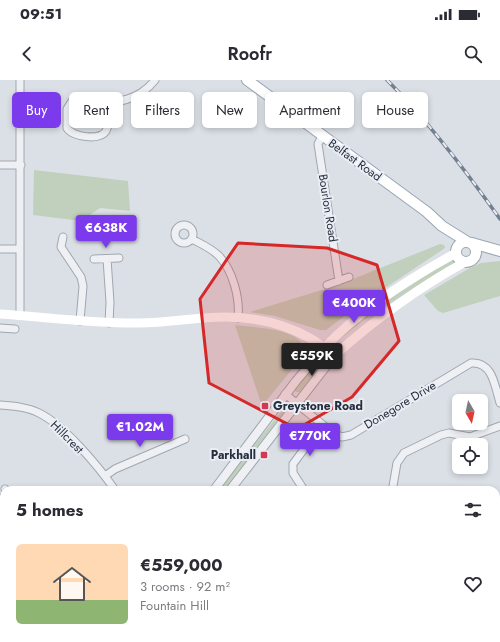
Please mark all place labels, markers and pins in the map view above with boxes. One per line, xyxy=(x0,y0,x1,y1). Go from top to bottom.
pin: €638K xyxy=(78,215,134,249)
pin: €400K xyxy=(326,290,382,324)
pin: €559K xyxy=(284,343,340,377)
place label: Greystone Road xyxy=(273,397,363,415)
marker: Greystone Road xyxy=(260,401,270,411)
pin: €1.02M xyxy=(107,414,173,448)
pin: €770K xyxy=(282,423,338,457)
place label: Parkhall xyxy=(211,446,256,464)
marker: Parkhall xyxy=(259,450,269,460)

